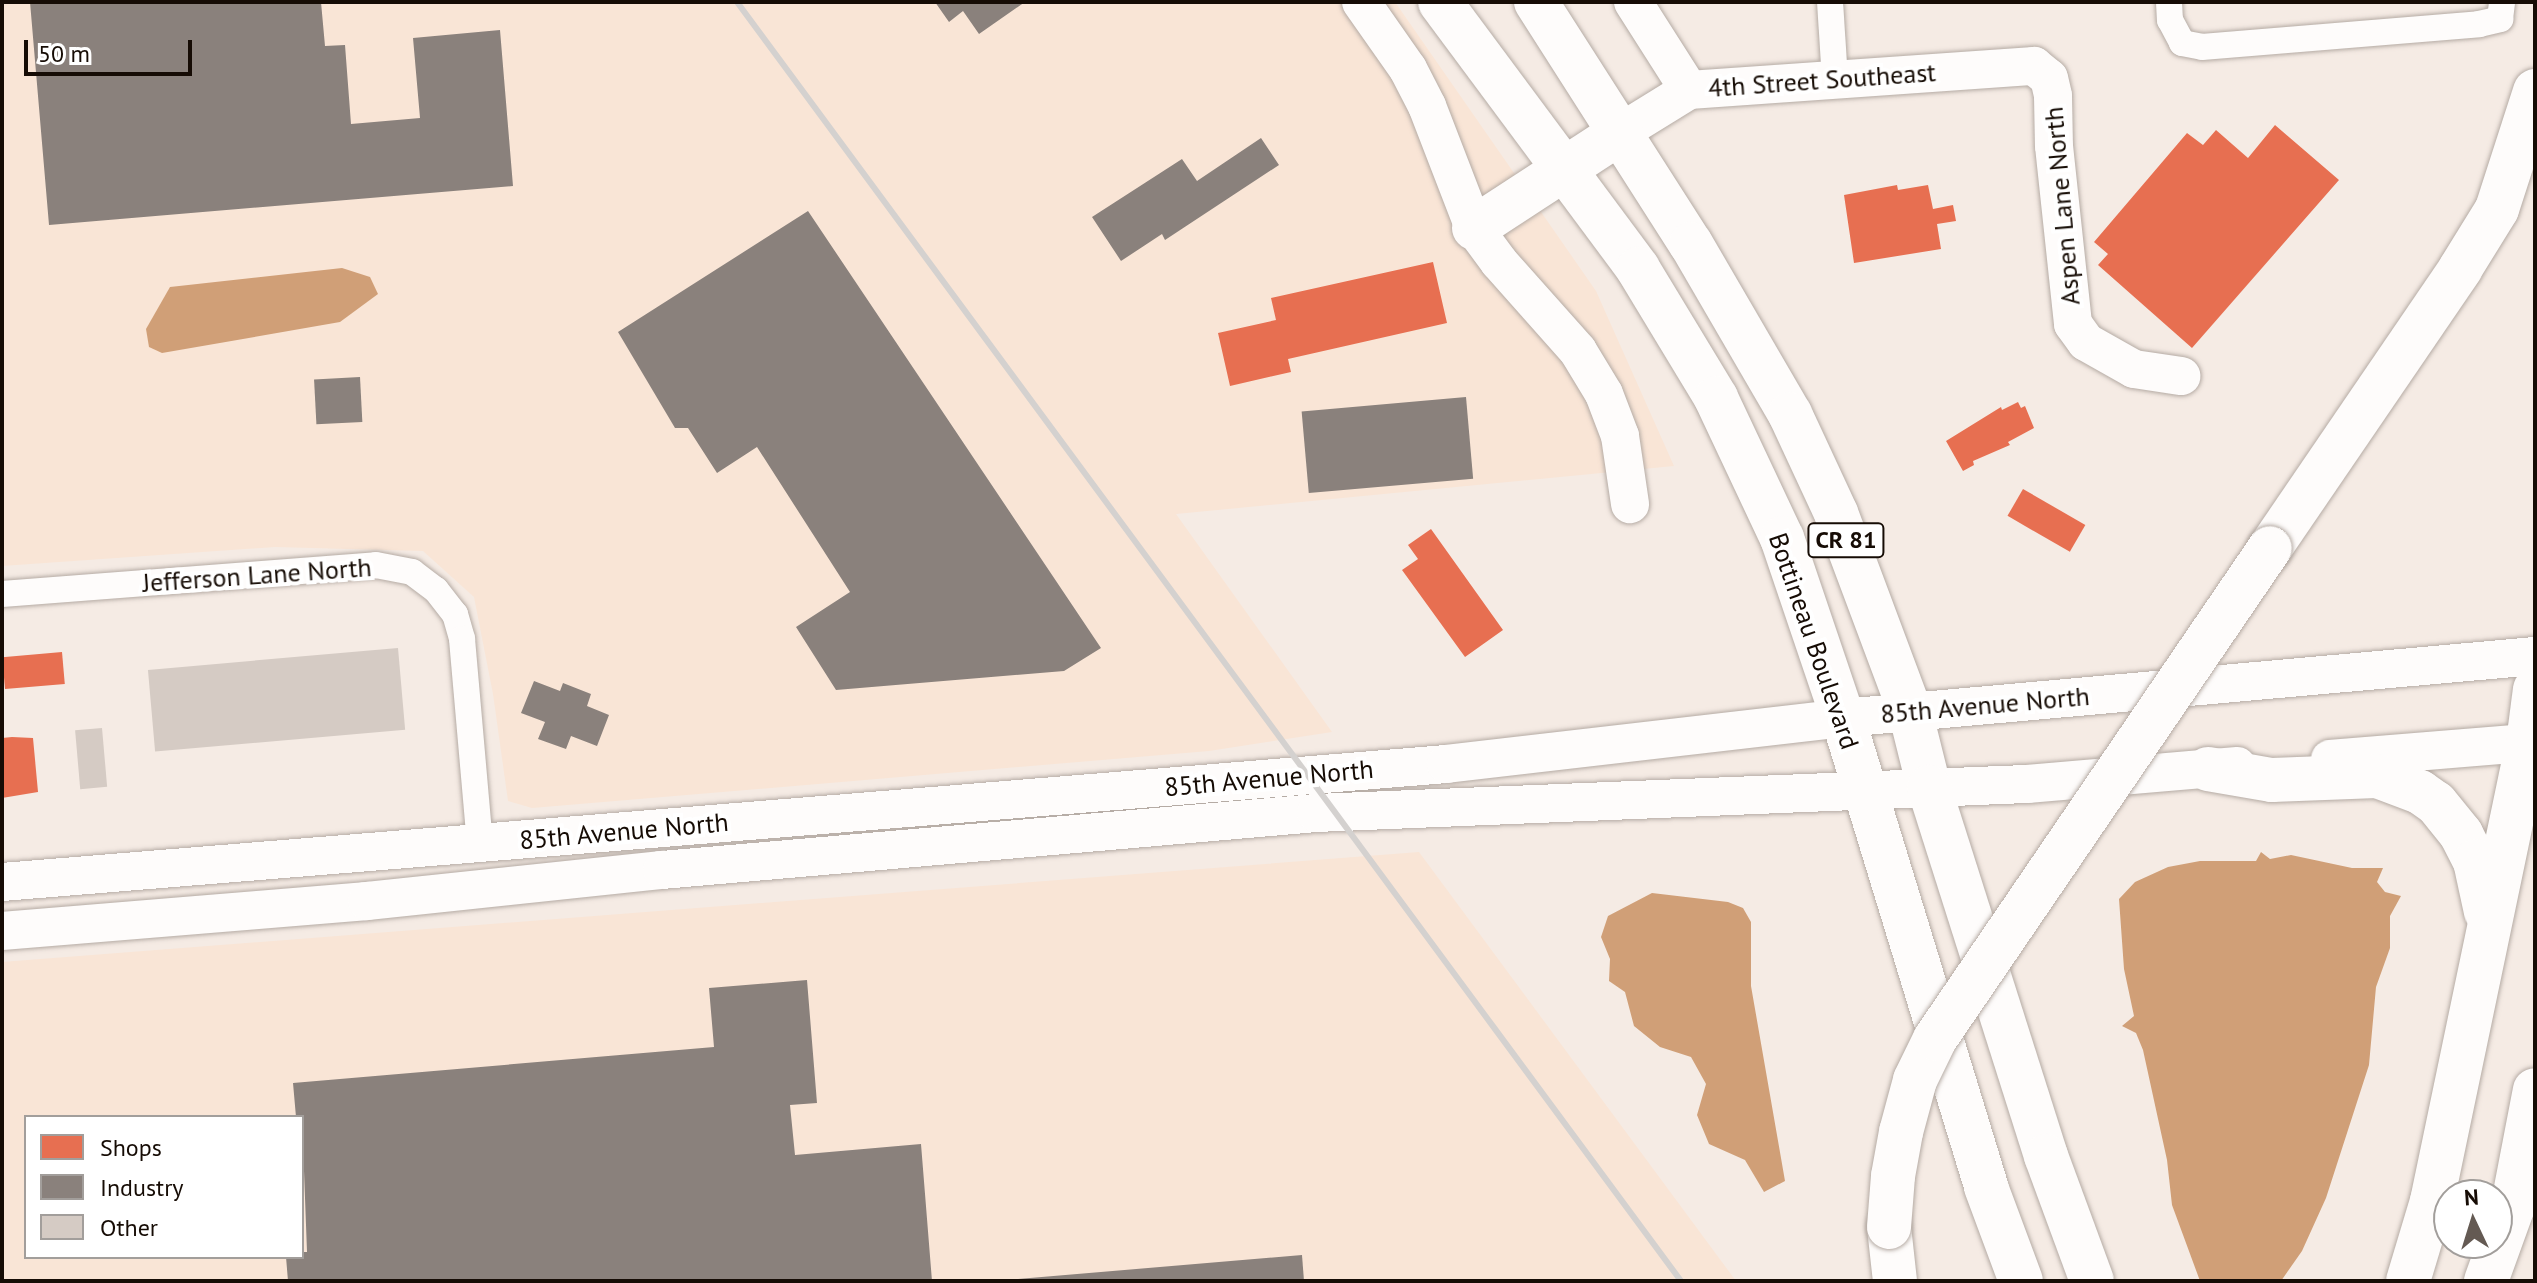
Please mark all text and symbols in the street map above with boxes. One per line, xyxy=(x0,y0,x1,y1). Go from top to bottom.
scale bar xyxy=(28,24,196,74)
text: 50 m xyxy=(38,38,90,69)
street label: 4th Street Southeast xyxy=(1707,56,1937,104)
street label: Aspen Lane North xyxy=(2038,106,2086,306)
road number: CR 81 xyxy=(1806,520,1886,560)
street label: Bottineau Boulevard xyxy=(1762,529,1866,753)
street label: Jefferson Lane North xyxy=(141,551,373,599)
street label: 85th Avenue North xyxy=(1879,680,2091,730)
street label: 85th Avenue North xyxy=(1163,753,1375,803)
street label: 85th Avenue North xyxy=(518,806,730,856)
legend xyxy=(24,1115,304,1259)
text: Shops xyxy=(100,1132,162,1163)
text: Industry xyxy=(100,1172,184,1203)
north arrow xyxy=(2433,1179,2513,1259)
text: N xyxy=(2463,1183,2480,1212)
text: Other xyxy=(100,1212,158,1243)

